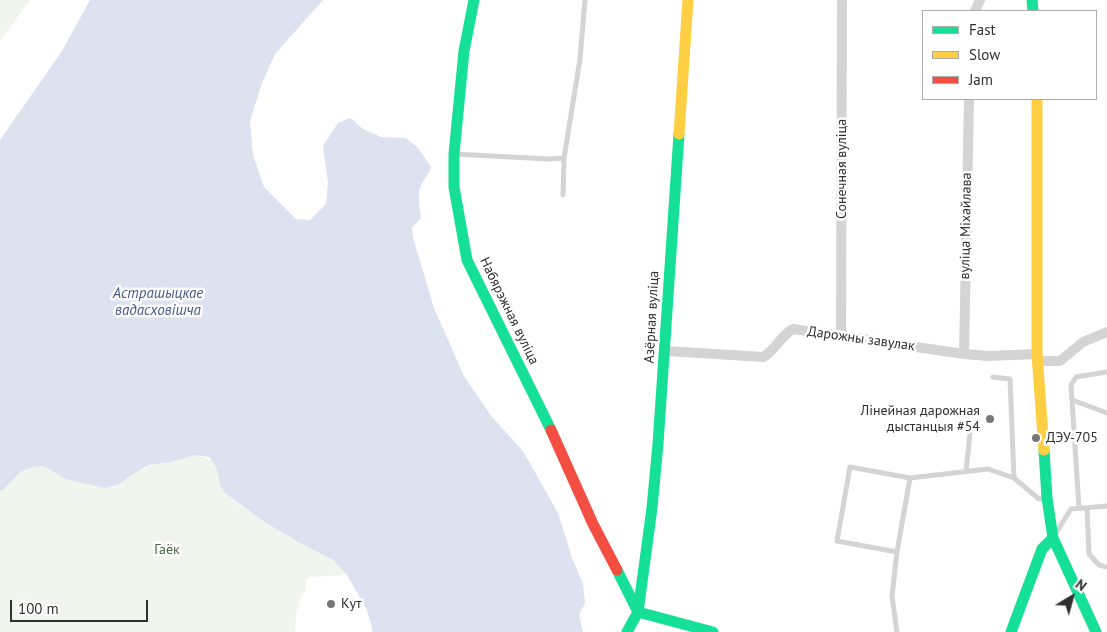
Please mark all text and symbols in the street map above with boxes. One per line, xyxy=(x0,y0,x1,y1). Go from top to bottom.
legend xyxy=(922,10,1097,100)
text: Fast xyxy=(969,20,996,39)
text: Slow xyxy=(969,45,1000,64)
text: Jam xyxy=(969,70,993,89)
street label: Сонечная вуліца xyxy=(834,119,850,219)
street label: вуліца Міхайлава xyxy=(957,172,975,280)
street label: Набярэжная вуліца xyxy=(476,255,542,367)
street label: Азёрная вуліца xyxy=(641,270,663,364)
water label: Астрашыцкае вадасховішча xyxy=(113,285,203,320)
street label: Дарожны завулак xyxy=(806,323,916,355)
place label: Лінейная дарожная дыстанцыя #54 xyxy=(860,403,980,436)
marker: Лінейная дарожная дыстанцыя #54 xyxy=(984,413,996,425)
place label: ДЭУ-705 xyxy=(1046,430,1098,446)
marker: ДЭУ-705 xyxy=(1030,432,1042,444)
park label: Гаёк xyxy=(154,542,180,558)
north arrow xyxy=(1047,572,1097,622)
text: N xyxy=(1072,575,1090,595)
scale bar xyxy=(12,590,150,622)
place label: Кут xyxy=(341,596,362,612)
marker: Кут xyxy=(325,598,337,610)
text: 100 m xyxy=(18,599,59,618)

